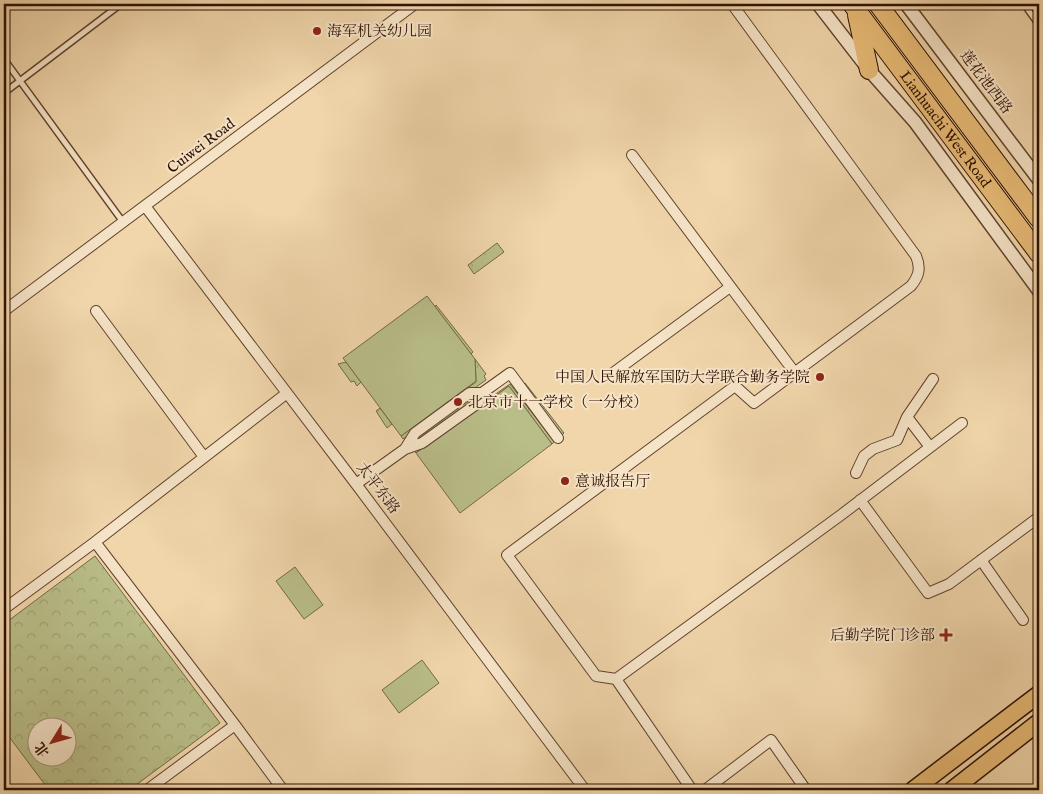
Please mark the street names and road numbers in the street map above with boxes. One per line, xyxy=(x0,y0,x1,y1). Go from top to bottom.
street label: 莲花池西路 xyxy=(956,46,1016,118)
street label: Lianhuachi West Road xyxy=(896,67,996,192)
street label: Cuiwei Road xyxy=(163,114,240,178)
street label: 太平东路 xyxy=(352,458,404,518)

